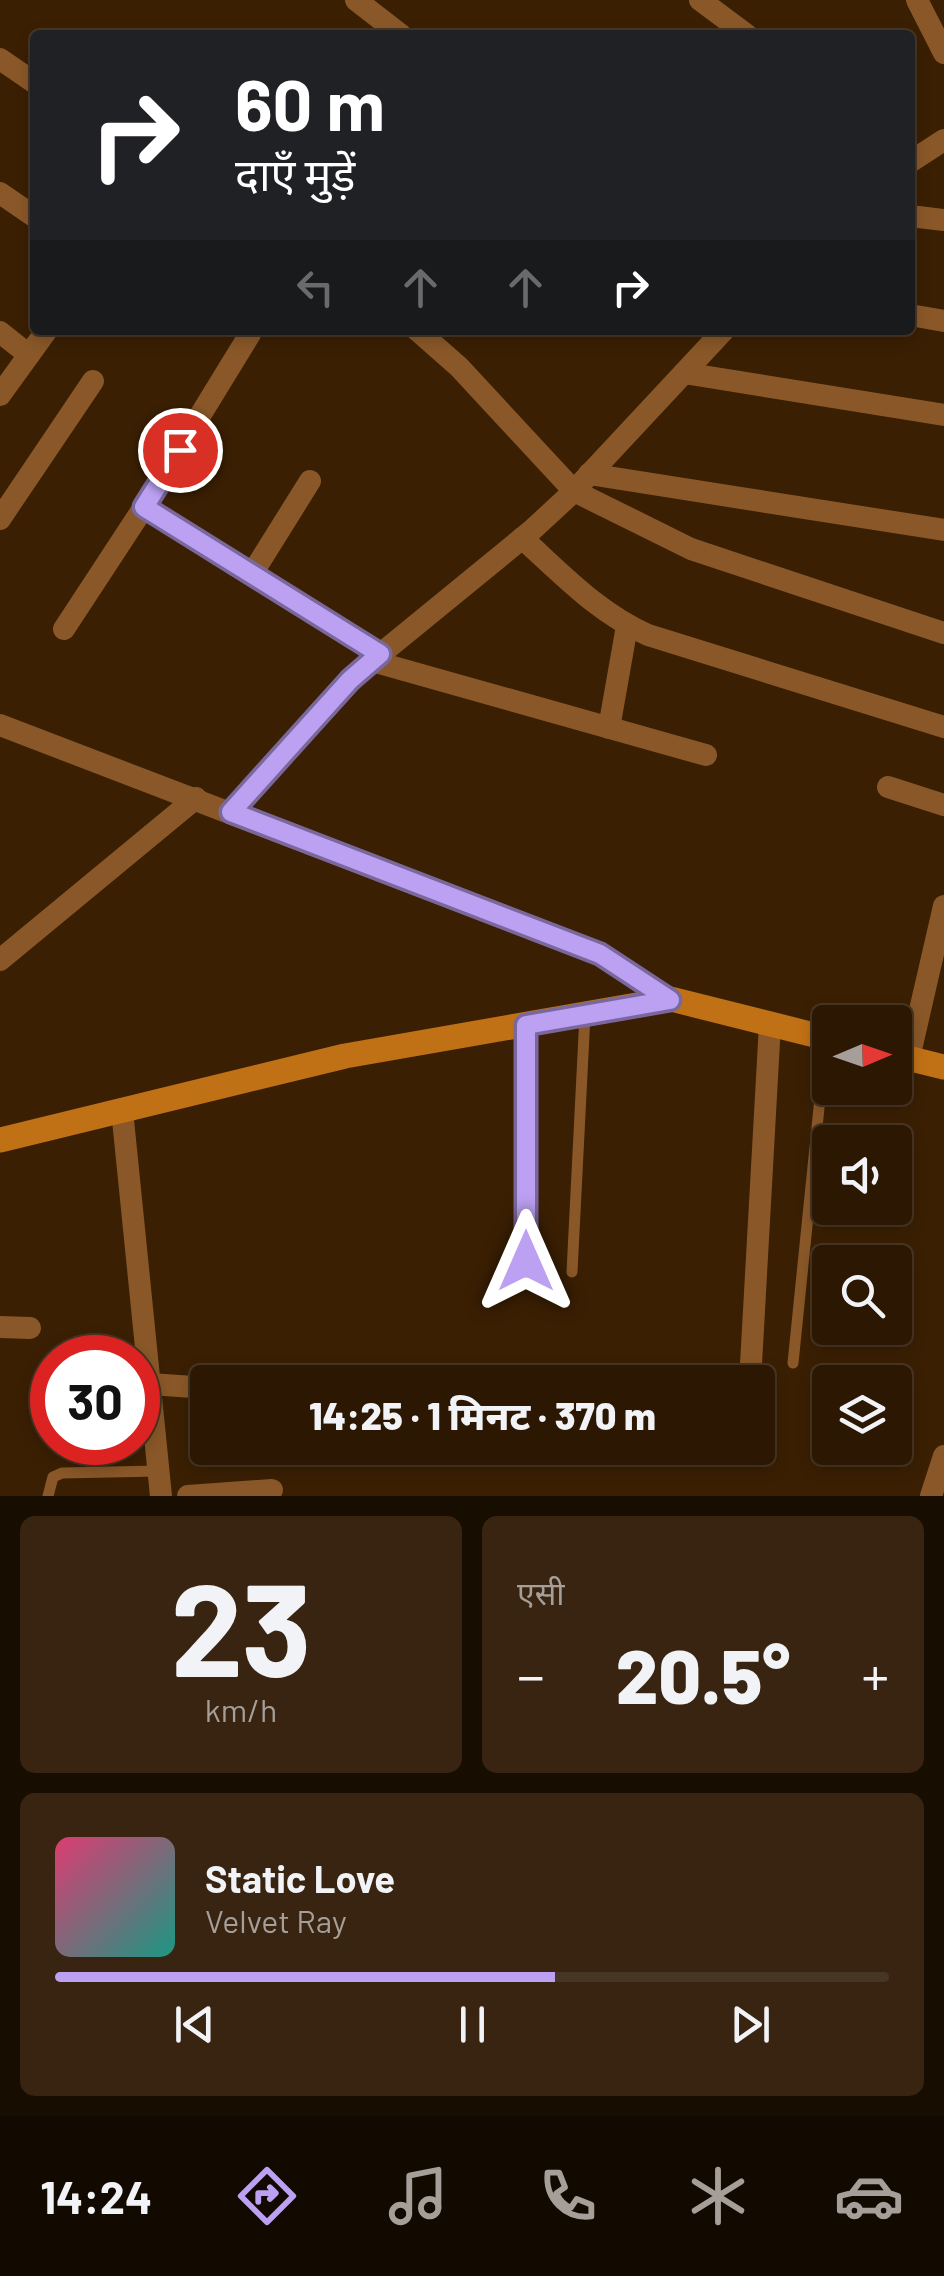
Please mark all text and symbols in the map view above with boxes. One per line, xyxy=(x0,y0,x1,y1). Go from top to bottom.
text: 60 m xyxy=(235,61,385,145)
icon: right xyxy=(70,70,200,200)
text: दाएँ मुड़ें xyxy=(235,146,355,200)
icon: left xyxy=(288,260,343,315)
icon: ahead xyxy=(393,260,448,315)
icon: ahead xyxy=(498,260,553,315)
icon: right xyxy=(603,260,658,315)
pin xyxy=(138,408,223,493)
icon: arrive xyxy=(153,423,208,478)
north arrow xyxy=(812,1005,912,1105)
map controls xyxy=(812,1005,912,1465)
button: sound xyxy=(812,1125,912,1225)
position arrow xyxy=(474,1209,578,1313)
button: search xyxy=(812,1245,912,1345)
speed limit sign: 30 xyxy=(30,1335,160,1465)
button: layers xyxy=(812,1365,912,1465)
text: 14:25 · 1 मिनट · 370 m xyxy=(309,1392,656,1438)
text: 23 xyxy=(170,1547,312,1703)
text: एसी xyxy=(517,1573,565,1611)
text: 20.5° xyxy=(616,1629,790,1719)
text: − xyxy=(517,1641,545,1707)
text: + xyxy=(861,1641,889,1707)
text: km/h xyxy=(205,1690,277,1728)
text: Static Love xyxy=(205,1855,395,1901)
text: Velvet Ray xyxy=(205,1901,347,1939)
icon: previous xyxy=(167,1997,222,2052)
icon: pause xyxy=(445,1997,500,2052)
icon: next xyxy=(723,1997,778,2052)
icon: directions xyxy=(232,2161,302,2231)
icon: music xyxy=(383,2161,453,2231)
icon: phone xyxy=(533,2161,603,2231)
icon: climate xyxy=(683,2161,753,2231)
icon: car xyxy=(834,2161,904,2231)
text: 14:24 xyxy=(40,2169,152,2223)

